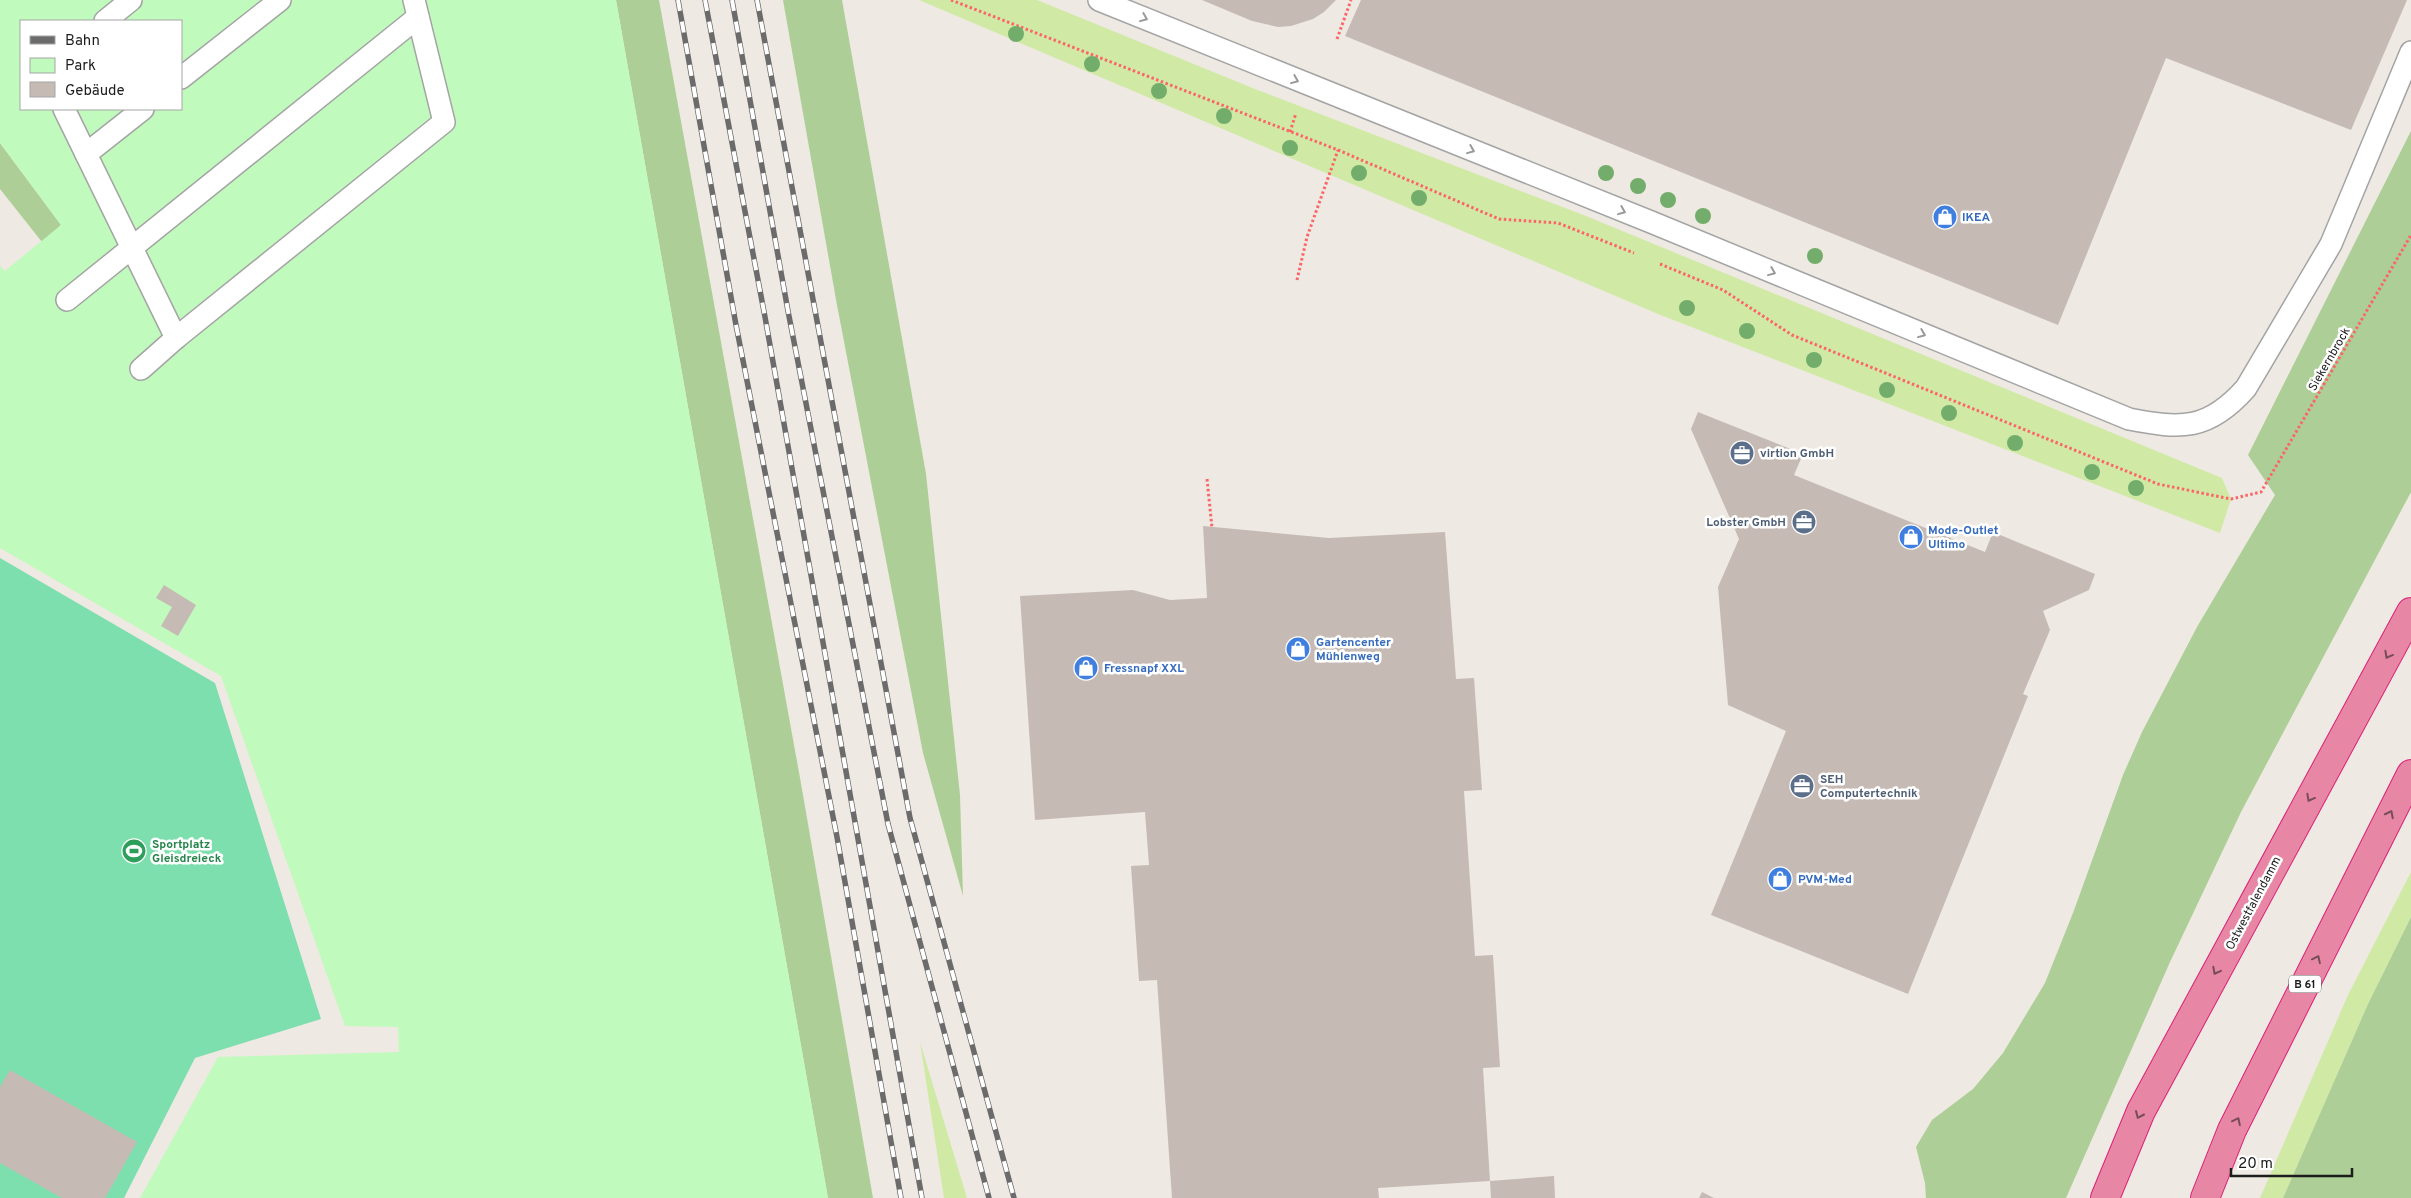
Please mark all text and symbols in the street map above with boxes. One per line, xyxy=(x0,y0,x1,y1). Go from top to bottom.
one-way arrow xyxy=(1139,12,1148,23)
legend xyxy=(20,20,182,110)
text: Bahn xyxy=(65,32,100,51)
text: Park xyxy=(65,57,96,76)
one-way arrow xyxy=(1290,73,1299,84)
text: Gebäude xyxy=(65,82,125,101)
one-way arrow xyxy=(1466,144,1475,154)
one-way arrow xyxy=(1617,204,1626,215)
shop icon: IKEA xyxy=(1932,204,1958,230)
place label: IKEA xyxy=(1962,210,1991,226)
one-way arrow xyxy=(1767,266,1776,276)
street label: Siekernbrock xyxy=(2305,325,2355,394)
one-way arrow xyxy=(1917,328,1926,338)
office icon: virtion GmbH xyxy=(1729,440,1755,466)
place label: virtion GmbH xyxy=(1760,446,1834,462)
office icon: Lobster GmbH xyxy=(1791,509,1817,535)
place label: Lobster GmbH xyxy=(1706,515,1786,531)
place label: Mode-Outlet Ultimo xyxy=(1928,523,1999,553)
shop icon: Mode-Outlet Ultimo xyxy=(1898,524,1924,550)
place label: Gartencenter Mühlenweg xyxy=(1316,635,1391,665)
shop icon: Gartencenter Mühlenweg xyxy=(1285,636,1311,662)
one-way arrow xyxy=(2384,650,2394,659)
shop icon: Fressnapf XXL xyxy=(1073,655,1099,681)
place label: Fressnapf XXL xyxy=(1104,661,1184,677)
place label: SEH Computertechnik xyxy=(1820,772,1918,802)
office icon: SEH Computertechnik xyxy=(1789,773,1815,799)
one-way arrow xyxy=(2306,793,2316,802)
one-way arrow xyxy=(2384,811,2394,820)
place label: Sportplatz Gleisdreieck xyxy=(152,837,222,867)
sports icon: Sportplatz Gleisdreieck xyxy=(121,838,147,864)
street label: Ostwestfalendamm xyxy=(2222,854,2285,953)
shop icon: PVM-Med xyxy=(1767,866,1793,892)
place label: PVM-Med xyxy=(1798,872,1852,888)
one-way arrow xyxy=(2311,956,2321,965)
one-way arrow xyxy=(2212,966,2222,975)
road number: B 61 xyxy=(2289,976,2321,992)
one-way arrow xyxy=(2135,1110,2146,1119)
one-way arrow xyxy=(2231,1117,2241,1126)
scale bar xyxy=(2231,1146,2352,1178)
text: 20 m xyxy=(2238,1155,2273,1174)

